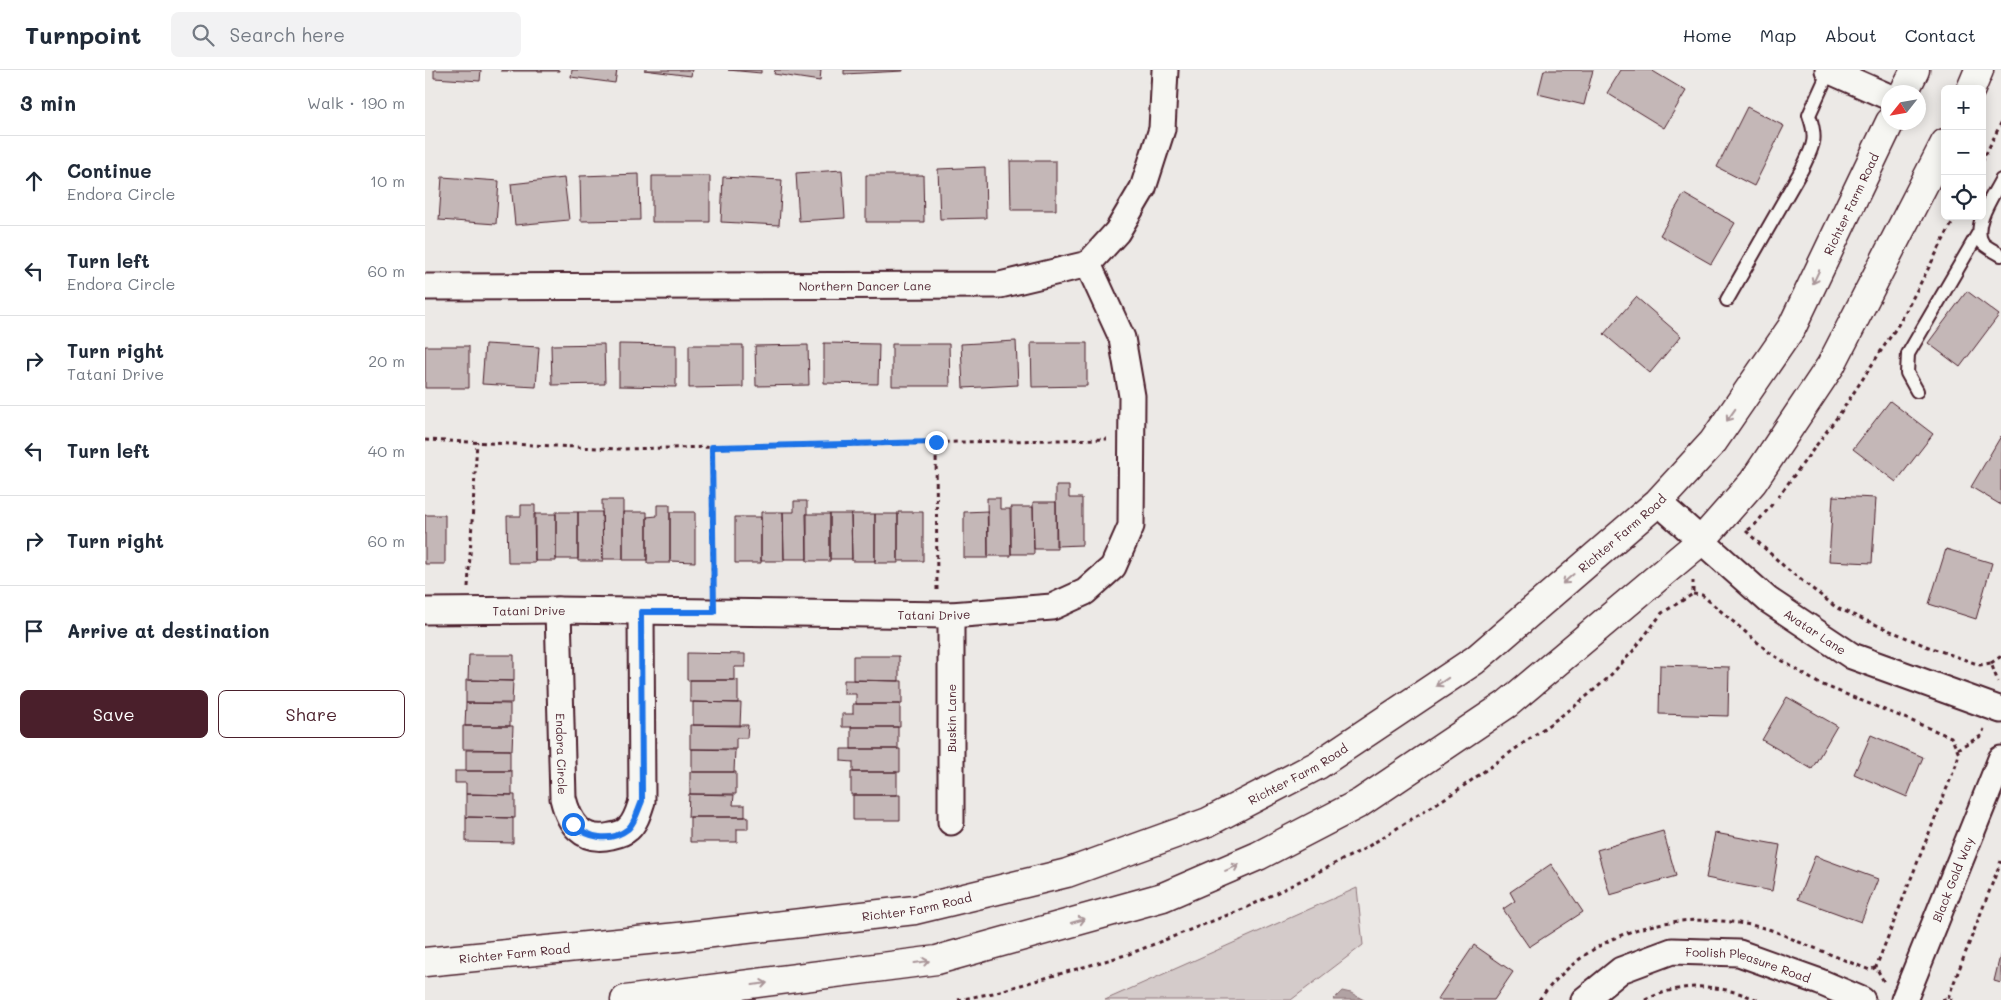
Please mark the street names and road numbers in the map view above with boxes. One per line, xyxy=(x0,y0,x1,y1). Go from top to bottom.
street label: Richter Farm Road xyxy=(1820,150,1882,258)
street label: Northern Dancer Lane xyxy=(799,277,931,294)
street label: Richter Farm Road xyxy=(1575,490,1670,576)
street label: Tatani Drive xyxy=(492,602,566,618)
street label: Tatani Drive xyxy=(897,605,971,623)
street label: Avatar Lane xyxy=(1781,605,1849,658)
street label: Buskin Lane xyxy=(943,684,959,752)
street label: Endora Circle xyxy=(553,713,571,795)
street label: Richter Farm Road xyxy=(1245,739,1351,808)
street label: Black Gold Way xyxy=(1928,835,1977,924)
street label: Richter Farm Road xyxy=(861,888,974,924)
street label: Richter Farm Road xyxy=(458,940,571,967)
street label: Foolish Pleasure Road xyxy=(1685,943,1813,986)

